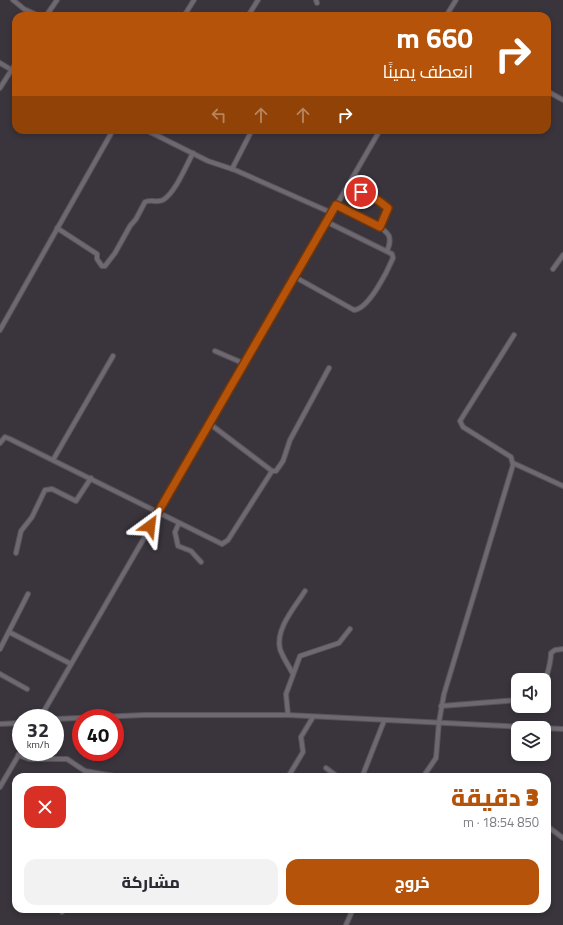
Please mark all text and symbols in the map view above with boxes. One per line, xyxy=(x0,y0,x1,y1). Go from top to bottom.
text: 660 m xyxy=(396,16,473,59)
icon: right xyxy=(487,28,539,80)
text: انعطف يمينًا xyxy=(383,58,473,85)
icon: left xyxy=(208,104,230,126)
icon: ahead xyxy=(250,104,272,126)
icon: ahead xyxy=(292,104,314,126)
icon: right xyxy=(334,104,356,126)
pin xyxy=(344,175,378,209)
icon: arrive xyxy=(350,181,372,203)
position arrow xyxy=(129,505,171,547)
map controls xyxy=(511,673,551,761)
button: sound xyxy=(511,673,551,713)
speed limit sign: 40 xyxy=(72,709,124,761)
text: 32 xyxy=(27,714,49,745)
button: layers xyxy=(511,721,551,761)
text: km/h xyxy=(27,737,49,752)
text: 3 دقيقة xyxy=(451,779,539,815)
button: close xyxy=(24,786,66,828)
text: 850 m · 18:54 xyxy=(463,812,539,832)
button: مشاركة xyxy=(24,859,278,905)
button: خروج xyxy=(286,859,539,905)

